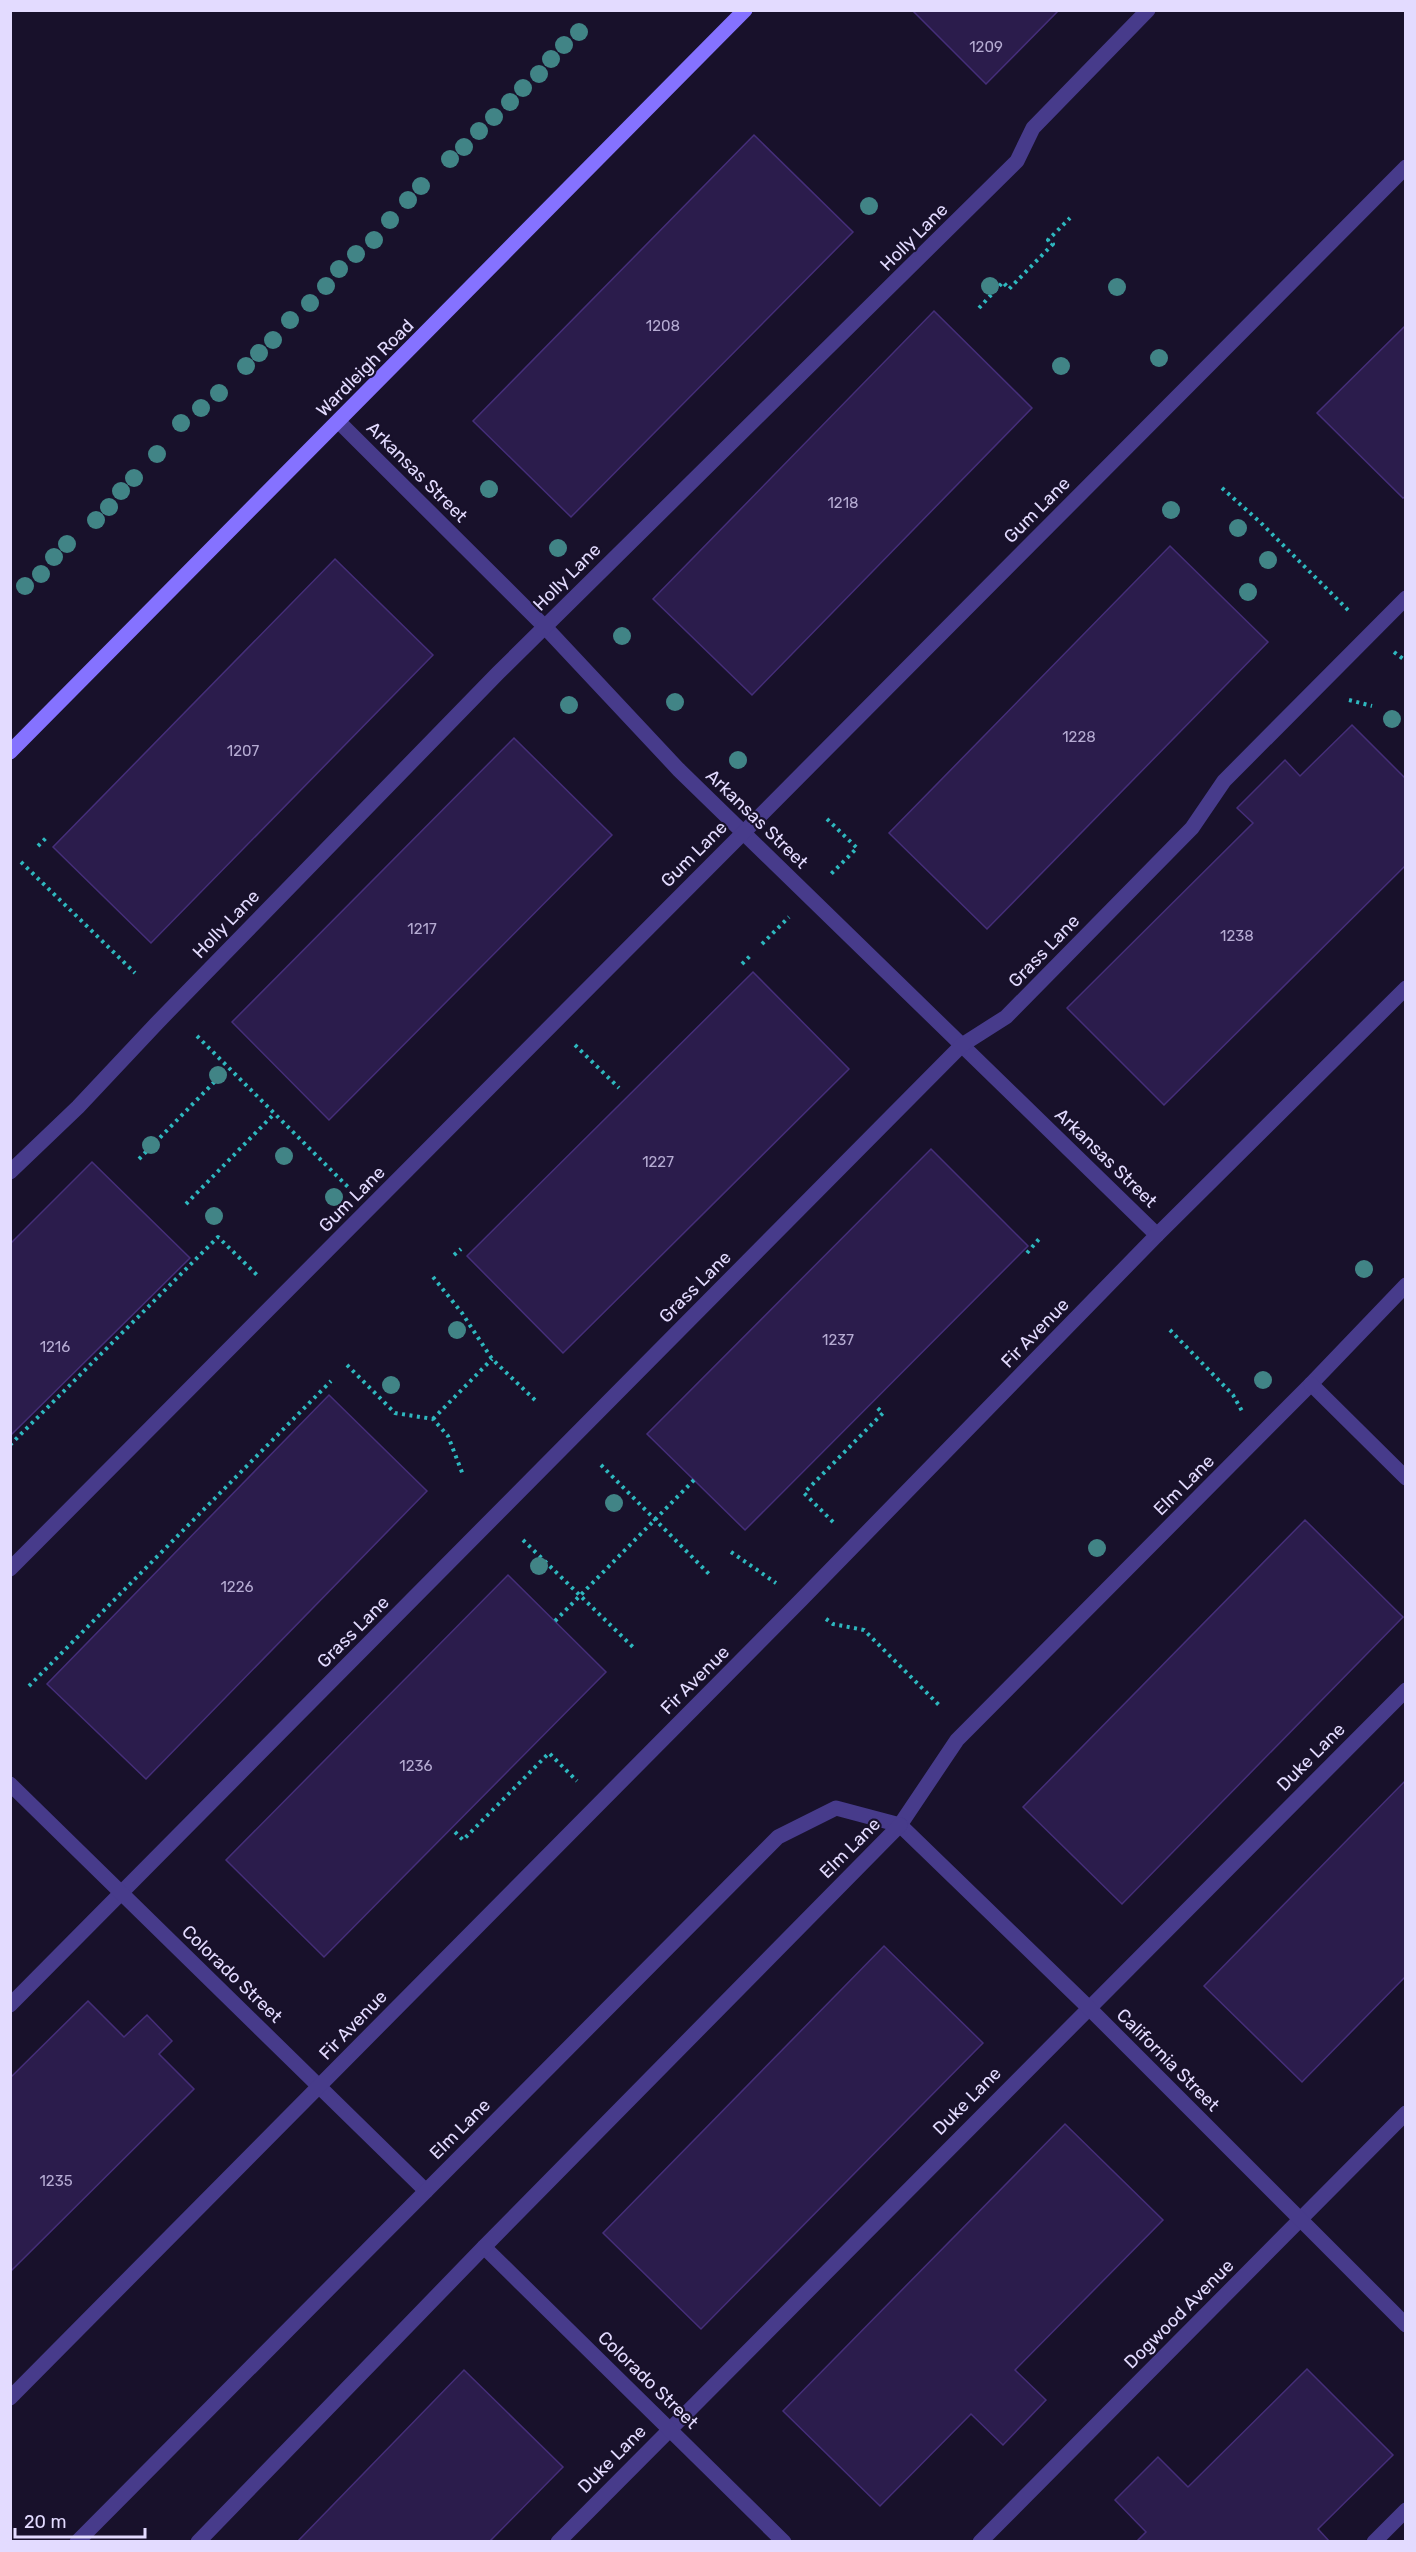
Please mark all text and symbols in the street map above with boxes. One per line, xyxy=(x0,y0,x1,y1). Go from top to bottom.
house number: 1209 xyxy=(969,38,1003,56)
street label: Holly Lane xyxy=(876,199,952,275)
street label: Wardleigh Road xyxy=(312,315,418,421)
house number: 1208 xyxy=(646,317,680,335)
street label: Arkansas Street xyxy=(362,417,472,527)
street label: Gum Lane xyxy=(999,472,1075,548)
house number: 1218 xyxy=(827,494,859,512)
street label: Holly Lane xyxy=(529,539,605,615)
house number: 1228 xyxy=(1062,728,1096,746)
house number: 1207 xyxy=(227,742,260,760)
street label: Arkansas Street xyxy=(701,765,813,873)
street label: Gum Lane xyxy=(656,816,732,892)
street label: Holly Lane xyxy=(188,885,264,963)
street label: Grass Lane xyxy=(1004,910,1084,992)
house number: 1217 xyxy=(407,920,437,938)
house number: 1238 xyxy=(1220,927,1254,945)
street label: Arkansas Street xyxy=(1050,1104,1162,1212)
house number: 1227 xyxy=(642,1153,674,1171)
street label: Gum Lane xyxy=(314,1161,390,1237)
street label: Grass Lane xyxy=(654,1246,736,1328)
street label: Fir Avenue xyxy=(996,1294,1074,1372)
house number: 1237 xyxy=(822,1331,854,1349)
house number: 1216 xyxy=(40,1338,70,1356)
street label: Elm Lane xyxy=(1149,1450,1219,1520)
house number: 1226 xyxy=(220,1578,254,1596)
street label: Grass Lane xyxy=(312,1591,394,1673)
street label: Fir Avenue xyxy=(656,1641,734,1719)
street label: Duke Lane xyxy=(1272,1718,1350,1796)
house number: 1236 xyxy=(399,1757,433,1775)
street label: Elm Lane xyxy=(815,1813,885,1883)
street label: Colorado Street xyxy=(177,1921,287,2027)
street label: Fir Avenue xyxy=(314,1986,392,2064)
street label: California Street xyxy=(1112,2004,1224,2116)
street label: Duke Lane xyxy=(928,2062,1006,2140)
street label: Elm Lane xyxy=(425,2094,495,2164)
house number: 1235 xyxy=(39,2172,73,2190)
street label: Dogwood Avenue xyxy=(1120,2255,1238,2373)
street label: Colorado Street xyxy=(593,2327,703,2433)
street label: Duke Lane xyxy=(573,2420,651,2498)
scale bar xyxy=(15,2501,146,2539)
text: 20 m xyxy=(24,2511,66,2533)

